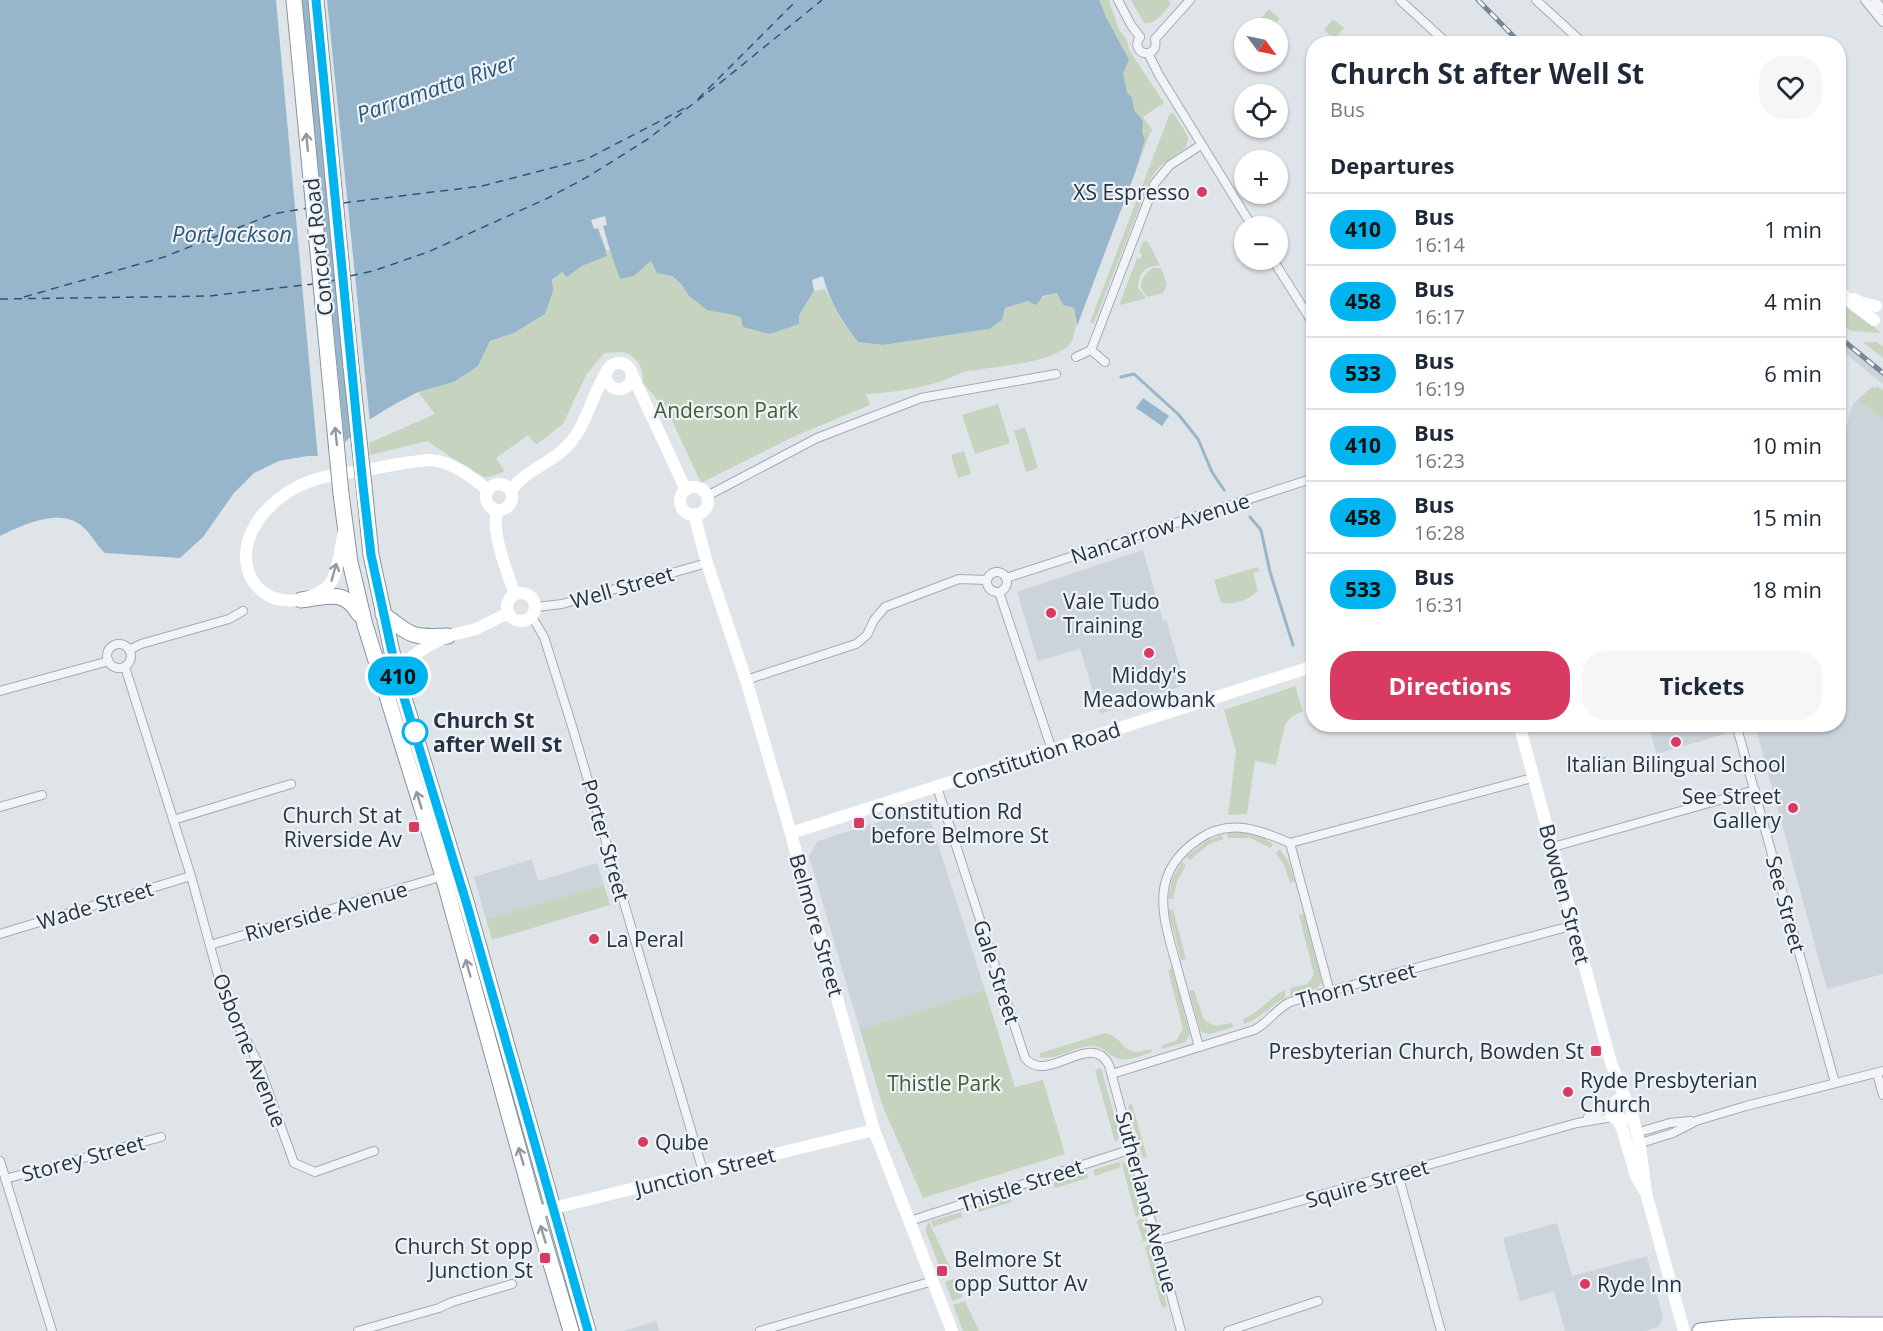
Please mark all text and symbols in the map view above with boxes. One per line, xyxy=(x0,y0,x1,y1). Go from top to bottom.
north arrow xyxy=(1234,18,1288,72)
map controls xyxy=(1234,18,1288,270)
water label: Parramatta River xyxy=(352,45,521,128)
text: Church St after Well St xyxy=(1330,54,1644,92)
button: heart xyxy=(1759,56,1822,119)
button: locate xyxy=(1234,84,1288,138)
text: Bus xyxy=(1330,96,1365,123)
one-way arrow xyxy=(301,133,312,153)
button: + xyxy=(1234,150,1288,204)
text: Departures xyxy=(1330,150,1454,180)
street label: Concord Road xyxy=(297,177,339,317)
place label: XS Espresso xyxy=(1073,178,1190,206)
marker: XS Espresso xyxy=(1195,185,1209,199)
text: Bus xyxy=(1414,201,1454,231)
text: 1 min xyxy=(1764,214,1822,244)
text: 410 xyxy=(1345,215,1381,243)
button: − xyxy=(1234,216,1288,270)
water label: Port Jackson xyxy=(172,218,292,248)
text: 16:14 xyxy=(1414,231,1465,258)
text: Bus xyxy=(1414,273,1454,303)
text: 4 min xyxy=(1764,286,1822,316)
text: 458 xyxy=(1345,287,1381,315)
text: 16:17 xyxy=(1414,303,1465,330)
text: Bus xyxy=(1414,345,1454,375)
text: 6 min xyxy=(1764,358,1822,388)
text: 533 xyxy=(1345,359,1381,387)
text: 16:19 xyxy=(1414,375,1465,402)
park label: Anderson Park xyxy=(654,396,798,424)
text: Bus xyxy=(1414,417,1454,447)
one-way arrow xyxy=(330,426,341,446)
text: 10 min xyxy=(1752,430,1822,460)
text: 410 xyxy=(1345,431,1381,459)
text: 16:23 xyxy=(1414,447,1465,474)
street label: Nancarrow Avenue xyxy=(1067,486,1253,570)
text: Bus xyxy=(1414,489,1454,519)
text: 15 min xyxy=(1752,502,1822,532)
text: 458 xyxy=(1345,503,1381,531)
text: 16:28 xyxy=(1414,519,1465,546)
street label: Well Street xyxy=(567,559,677,615)
text: Bus xyxy=(1414,561,1454,591)
one-way arrow xyxy=(329,563,340,582)
text: 18 min xyxy=(1752,574,1822,604)
text: 533 xyxy=(1345,575,1381,603)
place label: Vale Tudo Training xyxy=(1063,587,1160,639)
text: 16:31 xyxy=(1414,591,1465,618)
marker: Vale Tudo Training xyxy=(1044,606,1058,620)
marker: Middy's Meadowbank xyxy=(1142,646,1156,660)
button: Directions xyxy=(1330,651,1570,720)
button: Tickets xyxy=(1582,651,1822,720)
line badge: 410 xyxy=(364,656,432,696)
place label: Middy's Meadowbank xyxy=(1083,661,1215,713)
text: 410 xyxy=(380,662,416,690)
place label: Church St after Well St xyxy=(433,706,562,758)
street label: Constitution Road xyxy=(948,715,1124,795)
marker: Church St after Well St xyxy=(402,719,428,745)
marker: Italian Bilingual School xyxy=(1669,735,1683,749)
place label: Italian Bilingual School xyxy=(1566,750,1786,778)
street label: Porter Street xyxy=(575,776,637,904)
place label: See Street Gallery xyxy=(1682,782,1781,834)
one-way arrow xyxy=(413,791,424,810)
place label: Constitution Rd before Belmore St xyxy=(871,797,1049,849)
place label: Church St at Riverside Av xyxy=(282,801,402,853)
marker: See Street Gallery xyxy=(1786,801,1800,815)
marker: Constitution Rd before Belmore St xyxy=(852,816,866,830)
marker: Church St at Riverside Av xyxy=(407,820,421,834)
street label: Bowden Street xyxy=(1533,821,1597,967)
street label: Belmore Street xyxy=(783,850,851,1000)
street label: See Street xyxy=(1760,852,1812,956)
street label: Wade Street xyxy=(34,874,156,936)
street label: Riverside Avenue xyxy=(242,874,410,948)
street label: Gale Street xyxy=(967,916,1027,1028)
place label: La Peral xyxy=(606,925,684,953)
marker: La Peral xyxy=(587,932,601,946)
street label: Thorn Street xyxy=(1293,956,1419,1014)
one-way arrow xyxy=(462,959,473,978)
street label: Osborne Avenue xyxy=(206,969,294,1131)
place label: Presbyterian Church, Bowden St xyxy=(1269,1037,1584,1065)
marker: Presbyterian Church, Bowden St xyxy=(1589,1044,1603,1058)
place label: Ryde Presbyterian Church xyxy=(1580,1066,1758,1118)
park label: Thistle Park xyxy=(887,1069,1001,1097)
marker: Ryde Presbyterian Church xyxy=(1561,1085,1575,1099)
street label: Sutherland Avenue xyxy=(1109,1108,1185,1296)
street label: Storey Street xyxy=(18,1128,148,1188)
place label: Qube xyxy=(655,1128,709,1156)
marker: Qube xyxy=(636,1135,650,1149)
street label: Junction Street xyxy=(630,1140,778,1202)
one-way arrow xyxy=(515,1147,526,1166)
street label: Thistle Street xyxy=(956,1152,1086,1218)
street label: Squire Street xyxy=(1302,1152,1432,1214)
one-way arrow xyxy=(537,1225,548,1244)
place label: Church St opp Junction St xyxy=(394,1232,533,1284)
place label: Belmore St opp Suttor Av xyxy=(954,1245,1088,1297)
marker: Church St opp Junction St xyxy=(538,1251,552,1265)
marker: Belmore St opp Suttor Av xyxy=(935,1264,949,1278)
place label: Ryde Inn xyxy=(1597,1270,1682,1298)
marker: Ryde Inn xyxy=(1578,1277,1592,1291)

